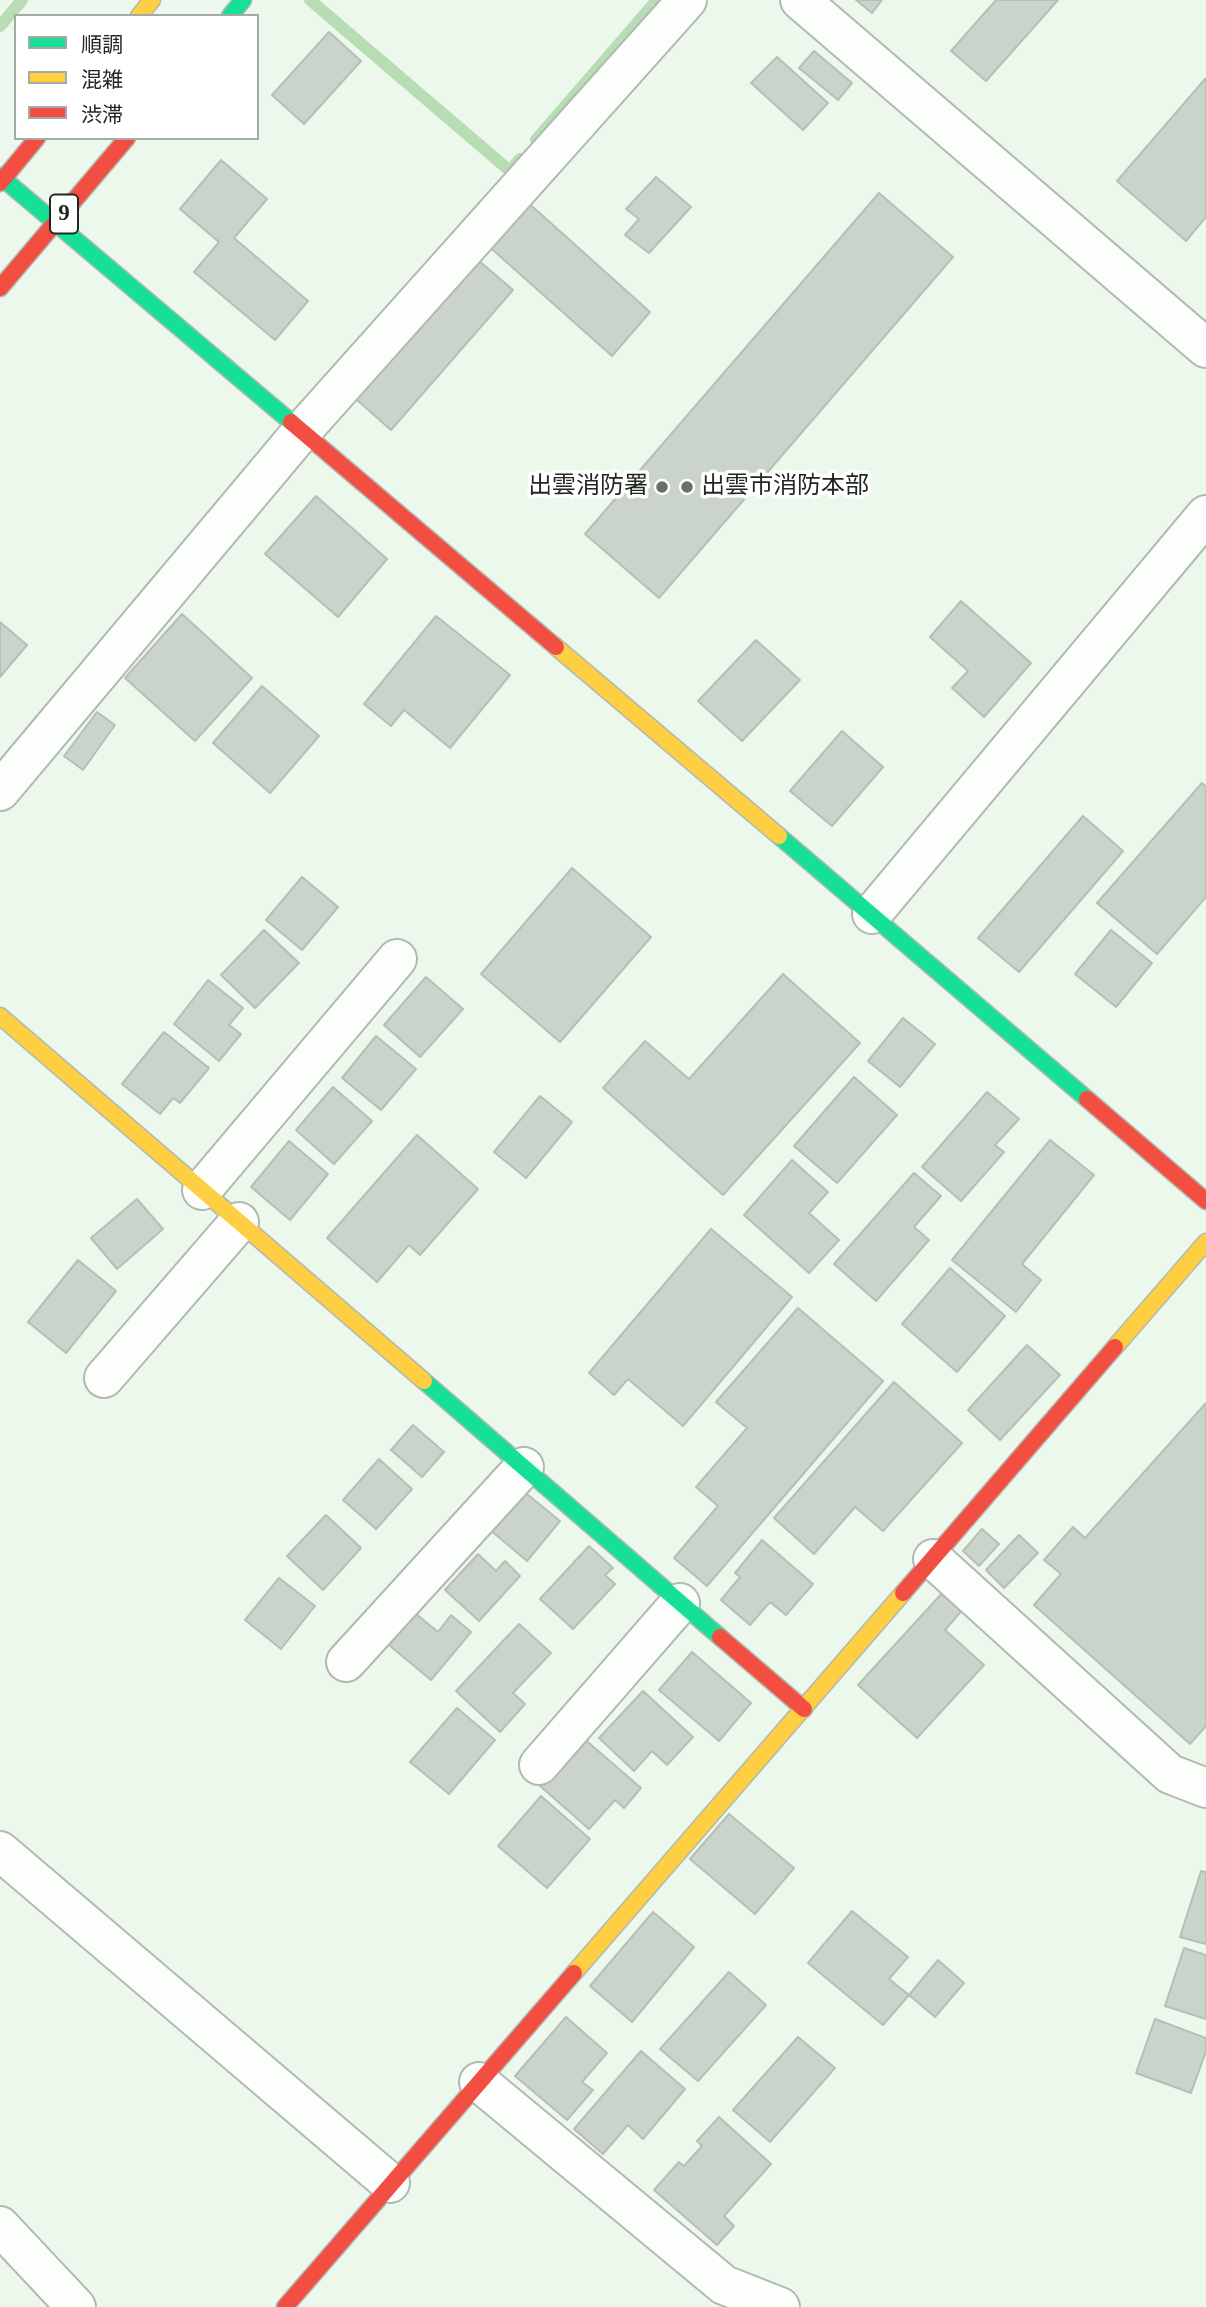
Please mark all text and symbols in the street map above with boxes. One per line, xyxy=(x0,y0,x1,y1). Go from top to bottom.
legend xyxy=(14,14,259,140)
text: 順調 xyxy=(81,33,123,57)
text: 混雑 xyxy=(81,68,123,92)
text: 渋滞 xyxy=(81,103,123,127)
road number: 9 xyxy=(50,195,78,234)
place label: 出雲消防署 xyxy=(528,473,648,501)
place label: 出雲市消防本部 xyxy=(701,473,869,501)
marker: 出雲消防署 xyxy=(654,479,670,495)
marker: 出雲市消防本部 xyxy=(679,479,695,495)

